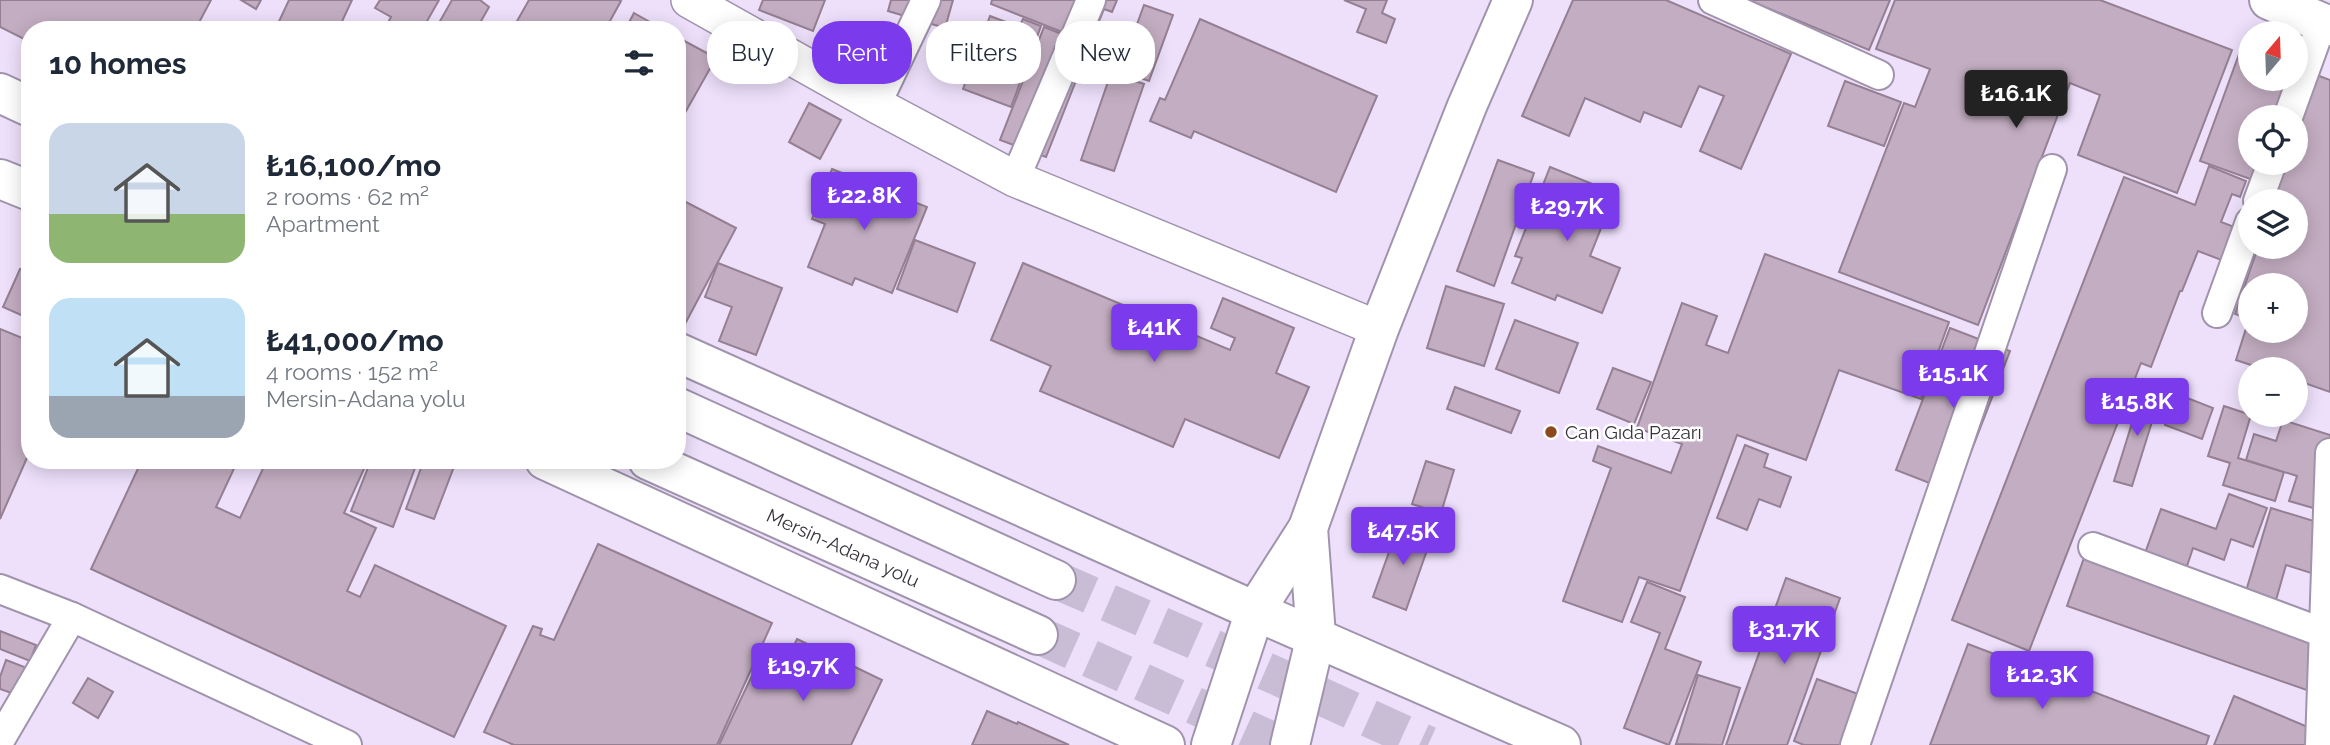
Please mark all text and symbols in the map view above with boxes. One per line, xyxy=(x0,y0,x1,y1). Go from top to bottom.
chip: Buy xyxy=(707,21,798,84)
chip: Rent xyxy=(812,21,912,84)
chip: Filters xyxy=(926,21,1041,84)
chip: New xyxy=(1055,21,1155,84)
north arrow xyxy=(2238,21,2308,91)
map controls xyxy=(2238,21,2308,427)
icon: filters xyxy=(620,44,658,82)
text: 10 homes xyxy=(49,46,186,81)
pin: ₺16.1K xyxy=(1959,71,2073,130)
text: ₺16.1K xyxy=(1981,79,2051,106)
button: locate xyxy=(2238,105,2308,175)
text: ₺16,100/mo xyxy=(266,148,441,183)
icon: home xyxy=(105,151,189,235)
pin: ₺22.8K xyxy=(807,173,921,232)
text: ₺22.8K xyxy=(827,181,901,208)
text: 2 rooms · 62 m² xyxy=(266,183,429,210)
pin: ₺29.7K xyxy=(1510,184,1624,243)
button: layers xyxy=(2238,189,2308,259)
text: ₺29.7K xyxy=(1530,192,1604,219)
text: Apartment xyxy=(266,210,380,237)
button: + xyxy=(2238,273,2308,343)
pin: ₺41K xyxy=(1113,304,1195,364)
text: ₺41K xyxy=(1127,313,1181,340)
text: ₺41,000/mo xyxy=(266,323,444,358)
icon: home xyxy=(105,326,189,410)
pin: ₺15.1K xyxy=(1896,350,2010,410)
button: − xyxy=(2238,357,2308,427)
text: 4 rooms · 152 m² xyxy=(266,358,438,385)
text: ₺15.1K xyxy=(1918,359,1988,386)
pin: ₺15.8K xyxy=(2080,378,2194,438)
text: Mersin-Adana yolu xyxy=(266,385,466,412)
text: ₺15.8K xyxy=(2101,387,2173,414)
place label: Can Gıda Pazarı xyxy=(1565,421,1702,443)
marker: Can Gıda Pazarı xyxy=(1543,424,1559,440)
street label: Mersin-Adana yolu xyxy=(763,504,923,591)
pin: ₺47.5K xyxy=(1346,508,1460,567)
text: ₺47.5K xyxy=(1367,516,1439,543)
pin: ₺31.7K xyxy=(1727,606,1841,666)
text: ₺31.7K xyxy=(1749,615,1819,642)
pin: ₺19.7K xyxy=(746,644,860,703)
text: ₺19.7K xyxy=(767,652,839,679)
pin: ₺12.3K xyxy=(1985,652,2099,711)
text: ₺12.3K xyxy=(2006,660,2078,687)

